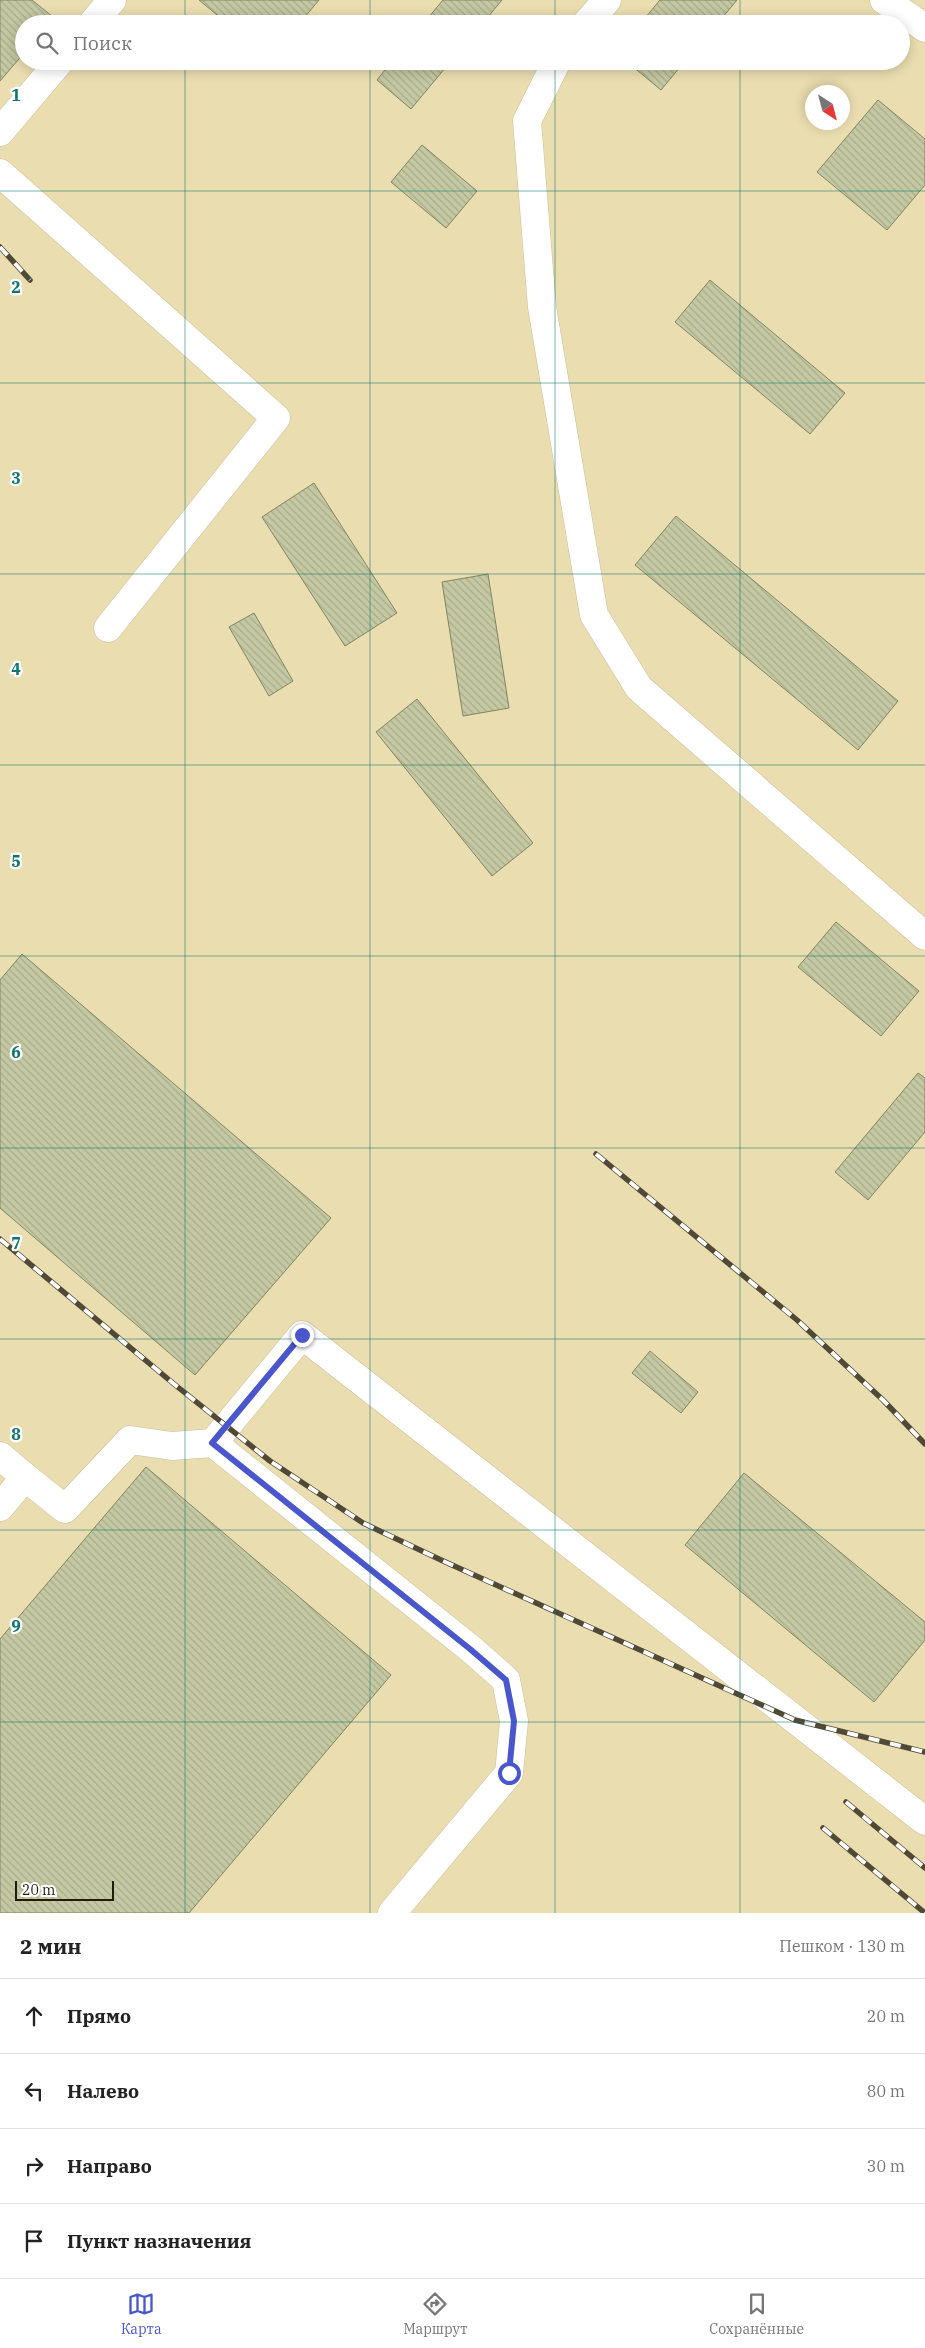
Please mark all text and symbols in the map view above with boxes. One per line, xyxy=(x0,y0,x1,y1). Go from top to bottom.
search box xyxy=(15,15,910,70)
icon: search xyxy=(33,29,61,57)
text: Поиск xyxy=(73,31,132,55)
text: 1 xyxy=(11,85,21,105)
north arrow xyxy=(805,85,850,130)
text: 2 xyxy=(11,277,21,297)
text: 3 xyxy=(11,468,21,488)
text: 4 xyxy=(11,659,21,679)
text: 5 xyxy=(11,851,21,871)
text: 6 xyxy=(11,1042,21,1062)
text: 7 xyxy=(11,1233,21,1253)
route end xyxy=(291,1324,314,1347)
text: 8 xyxy=(11,1424,21,1444)
text: 9 xyxy=(11,1616,21,1636)
route start xyxy=(498,1762,521,1785)
scale bar xyxy=(15,1878,114,1901)
text: 20 m xyxy=(22,1881,55,1899)
text: 2 мин xyxy=(20,1932,82,1960)
text: Пешком · 130 m xyxy=(779,1936,905,1956)
icon: ahead xyxy=(20,2002,48,2030)
text: Прямо xyxy=(67,2004,131,2028)
text: 20 m xyxy=(867,2006,905,2026)
icon: left xyxy=(20,2077,48,2105)
text: Налево xyxy=(67,2079,139,2103)
text: 80 m xyxy=(867,2081,905,2101)
icon: right xyxy=(20,2152,48,2180)
text: Направо xyxy=(67,2154,152,2178)
text: 30 m xyxy=(867,2156,905,2176)
icon: arrive xyxy=(20,2227,48,2255)
text: Пункт назначения xyxy=(67,2229,251,2253)
tab: Карта xyxy=(121,2290,162,2338)
tab: Маршрут xyxy=(403,2290,467,2338)
tab: Сохранённые xyxy=(709,2290,804,2338)

